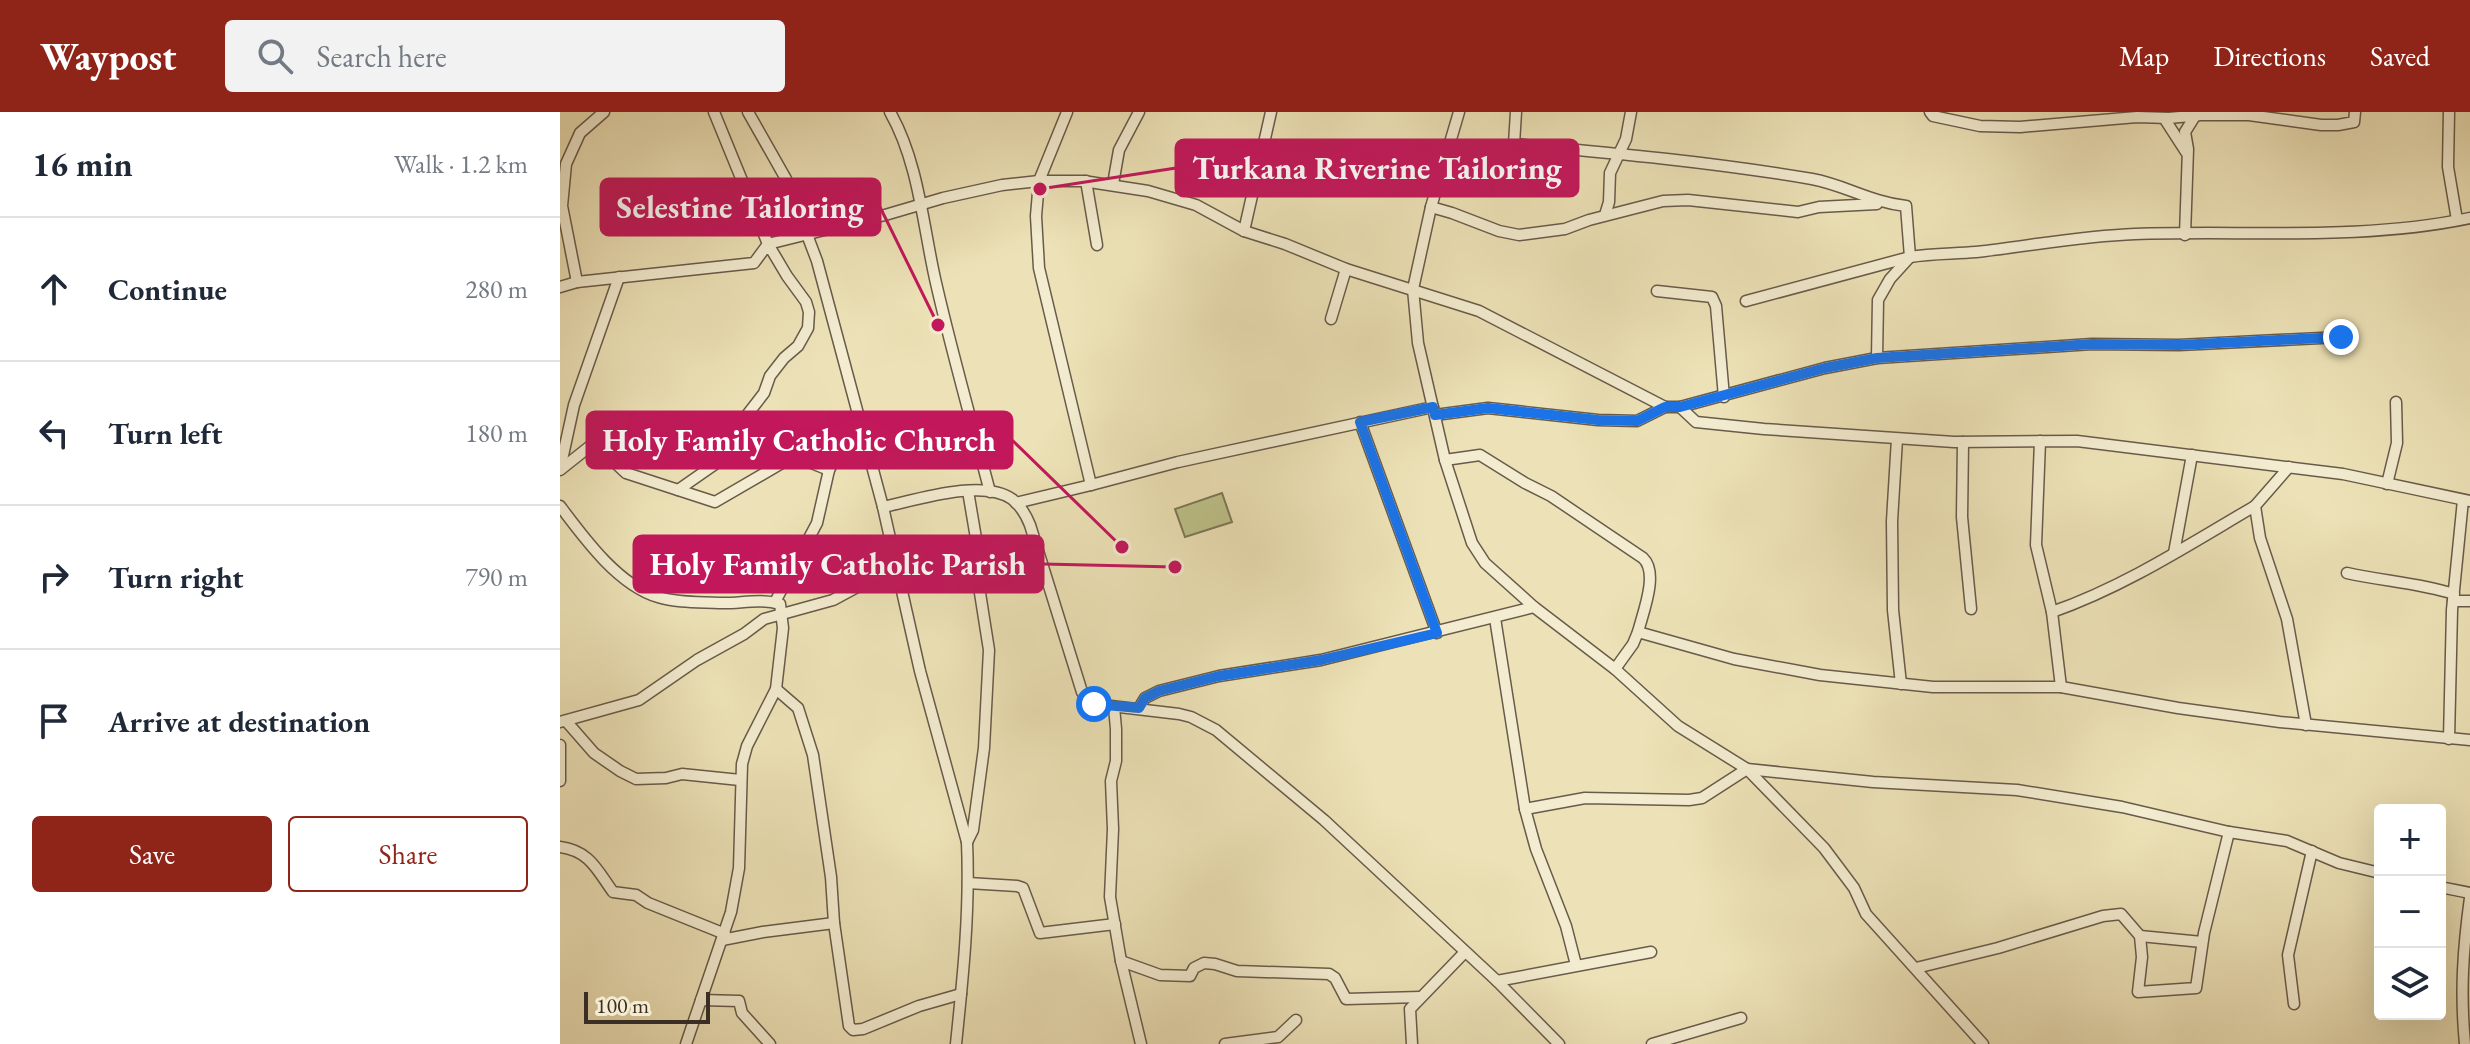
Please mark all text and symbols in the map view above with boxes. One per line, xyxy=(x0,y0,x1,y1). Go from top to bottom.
search box xyxy=(225,20,785,92)
text: Waypost xyxy=(40,32,177,81)
icon: search xyxy=(253,34,297,78)
text: Search here xyxy=(317,37,447,76)
text: Map xyxy=(2119,38,2169,74)
text: Directions xyxy=(2213,38,2326,74)
text: Saved xyxy=(2370,38,2430,74)
callout: Turkana Riverine Tailoring xyxy=(1176,140,1578,196)
text: 16 min xyxy=(32,142,133,186)
text: Walk · 1.2 km xyxy=(394,147,528,181)
text: Turkana Riverine Tailoring xyxy=(1192,147,1563,189)
callout: Selestine Tailoring xyxy=(601,179,880,235)
text: Selestine Tailoring xyxy=(616,186,865,228)
icon: ahead xyxy=(32,267,76,311)
text: Continue xyxy=(108,270,227,309)
text: 280 m xyxy=(465,272,528,306)
route end xyxy=(2323,319,2359,355)
icon: left xyxy=(32,411,76,455)
callout: Holy Family Catholic Church xyxy=(587,412,1012,468)
text: Turn left xyxy=(108,414,222,453)
text: 180 m xyxy=(465,416,528,450)
text: Holy Family Catholic Church xyxy=(602,419,996,461)
callout: Holy Family Catholic Parish xyxy=(634,536,1043,592)
text: Holy Family Catholic Parish xyxy=(650,543,1026,585)
icon: right xyxy=(32,555,76,599)
text: Turn right xyxy=(108,558,244,597)
text: 790 m xyxy=(465,560,528,594)
route start xyxy=(1076,686,1112,722)
icon: arrive xyxy=(32,699,76,743)
text: Arrive at destination xyxy=(108,702,370,741)
map controls xyxy=(2374,804,2446,1020)
button: + xyxy=(2374,804,2446,876)
button: Save xyxy=(32,816,272,892)
button: Share xyxy=(288,816,528,892)
button: − xyxy=(2374,876,2446,948)
button: layers xyxy=(2374,948,2446,1020)
scale bar xyxy=(584,988,710,1024)
text: 100 m xyxy=(596,991,649,1020)

